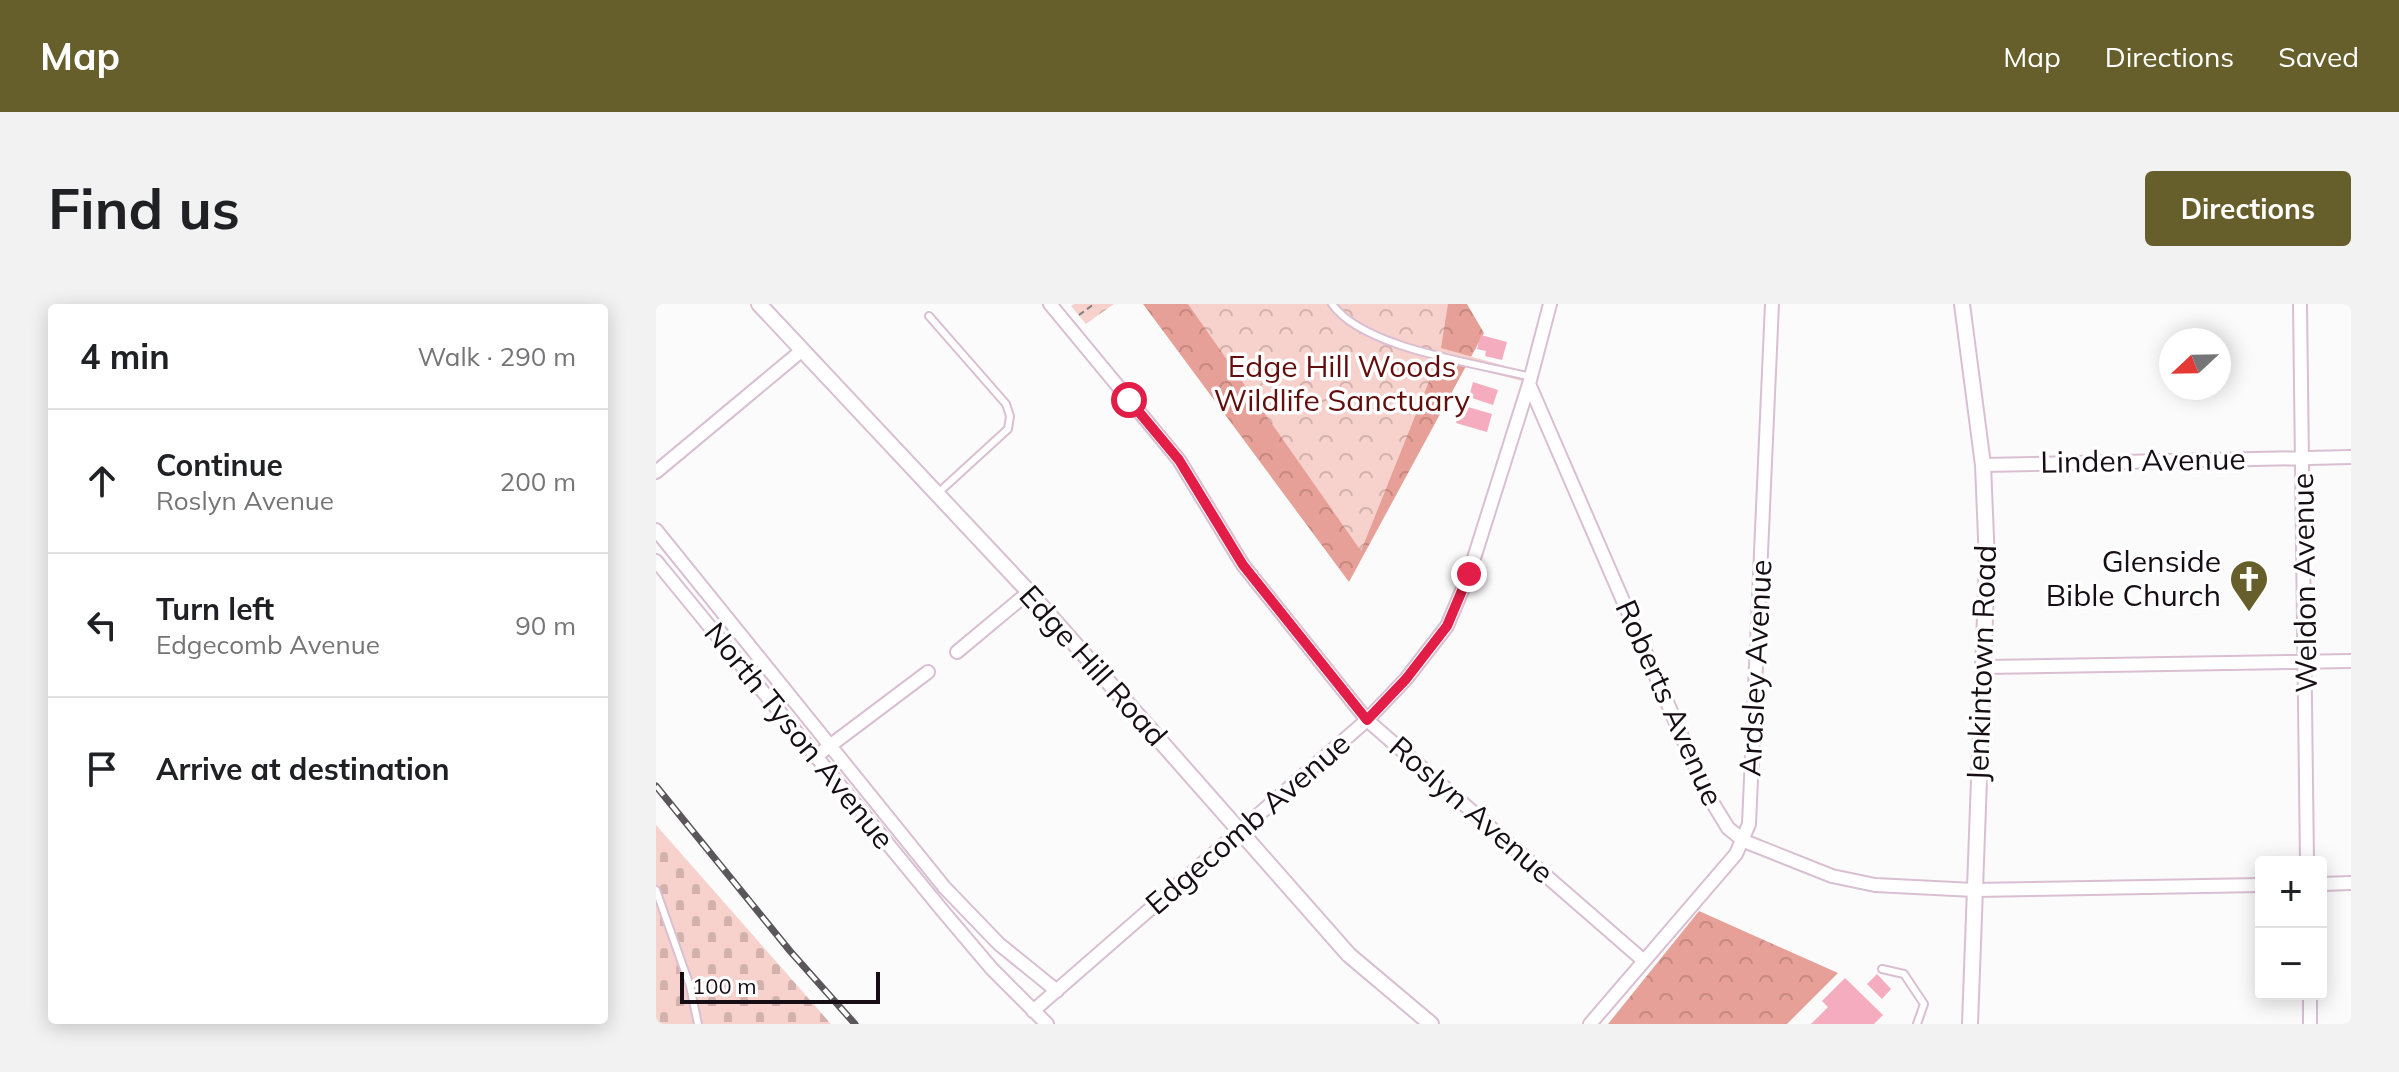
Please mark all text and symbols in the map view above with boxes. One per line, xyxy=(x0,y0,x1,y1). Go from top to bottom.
text: Map xyxy=(40,32,120,80)
text: Map xyxy=(2003,39,2061,74)
text: Directions xyxy=(2105,39,2234,74)
text: Saved xyxy=(2278,39,2359,74)
button: Directions xyxy=(2145,171,2351,246)
text: Find us xyxy=(48,173,240,243)
north arrow xyxy=(2159,328,2231,400)
text: 4 min xyxy=(80,335,170,378)
text: Walk · 290 m xyxy=(417,340,576,373)
park label: Edge Hill Woods Wildlife Sanctuary xyxy=(1214,347,1470,419)
route start xyxy=(1111,382,1147,418)
street label: Linden Avenue xyxy=(2040,439,2246,481)
text: Continue xyxy=(156,446,283,484)
icon: ahead xyxy=(80,459,124,503)
text: 200 m xyxy=(500,465,576,498)
street label: Weldon Avenue xyxy=(2283,473,2325,693)
text: Roslyn Avenue xyxy=(156,484,334,517)
place label: Glenside Bible Church xyxy=(2046,542,2221,614)
street label: Jenkintown Road xyxy=(1958,544,2004,782)
route end xyxy=(1451,556,1487,592)
church icon: Glenside Bible Church xyxy=(2228,558,2270,613)
street label: Ardsley Avenue xyxy=(1730,559,1780,777)
street label: Edge Hill Road xyxy=(1012,577,1176,754)
text: Turn left xyxy=(156,590,274,628)
street label: Roberts Avenue xyxy=(1608,594,1732,811)
icon: left xyxy=(80,603,124,647)
text: 90 m xyxy=(515,609,576,642)
street label: North Tyson Avenue xyxy=(697,614,903,856)
text: Edgecomb Avenue xyxy=(156,628,380,661)
street label: Edgecomb Avenue xyxy=(1137,724,1357,922)
street label: Roslyn Avenue xyxy=(1382,728,1562,891)
icon: arrive xyxy=(80,747,124,791)
text: Arrive at destination xyxy=(156,750,450,788)
map controls xyxy=(2255,856,2327,1000)
button: + xyxy=(2255,856,2327,928)
button: − xyxy=(2255,928,2327,1000)
scale bar xyxy=(680,968,880,1004)
text: 100 m xyxy=(692,972,757,1000)

